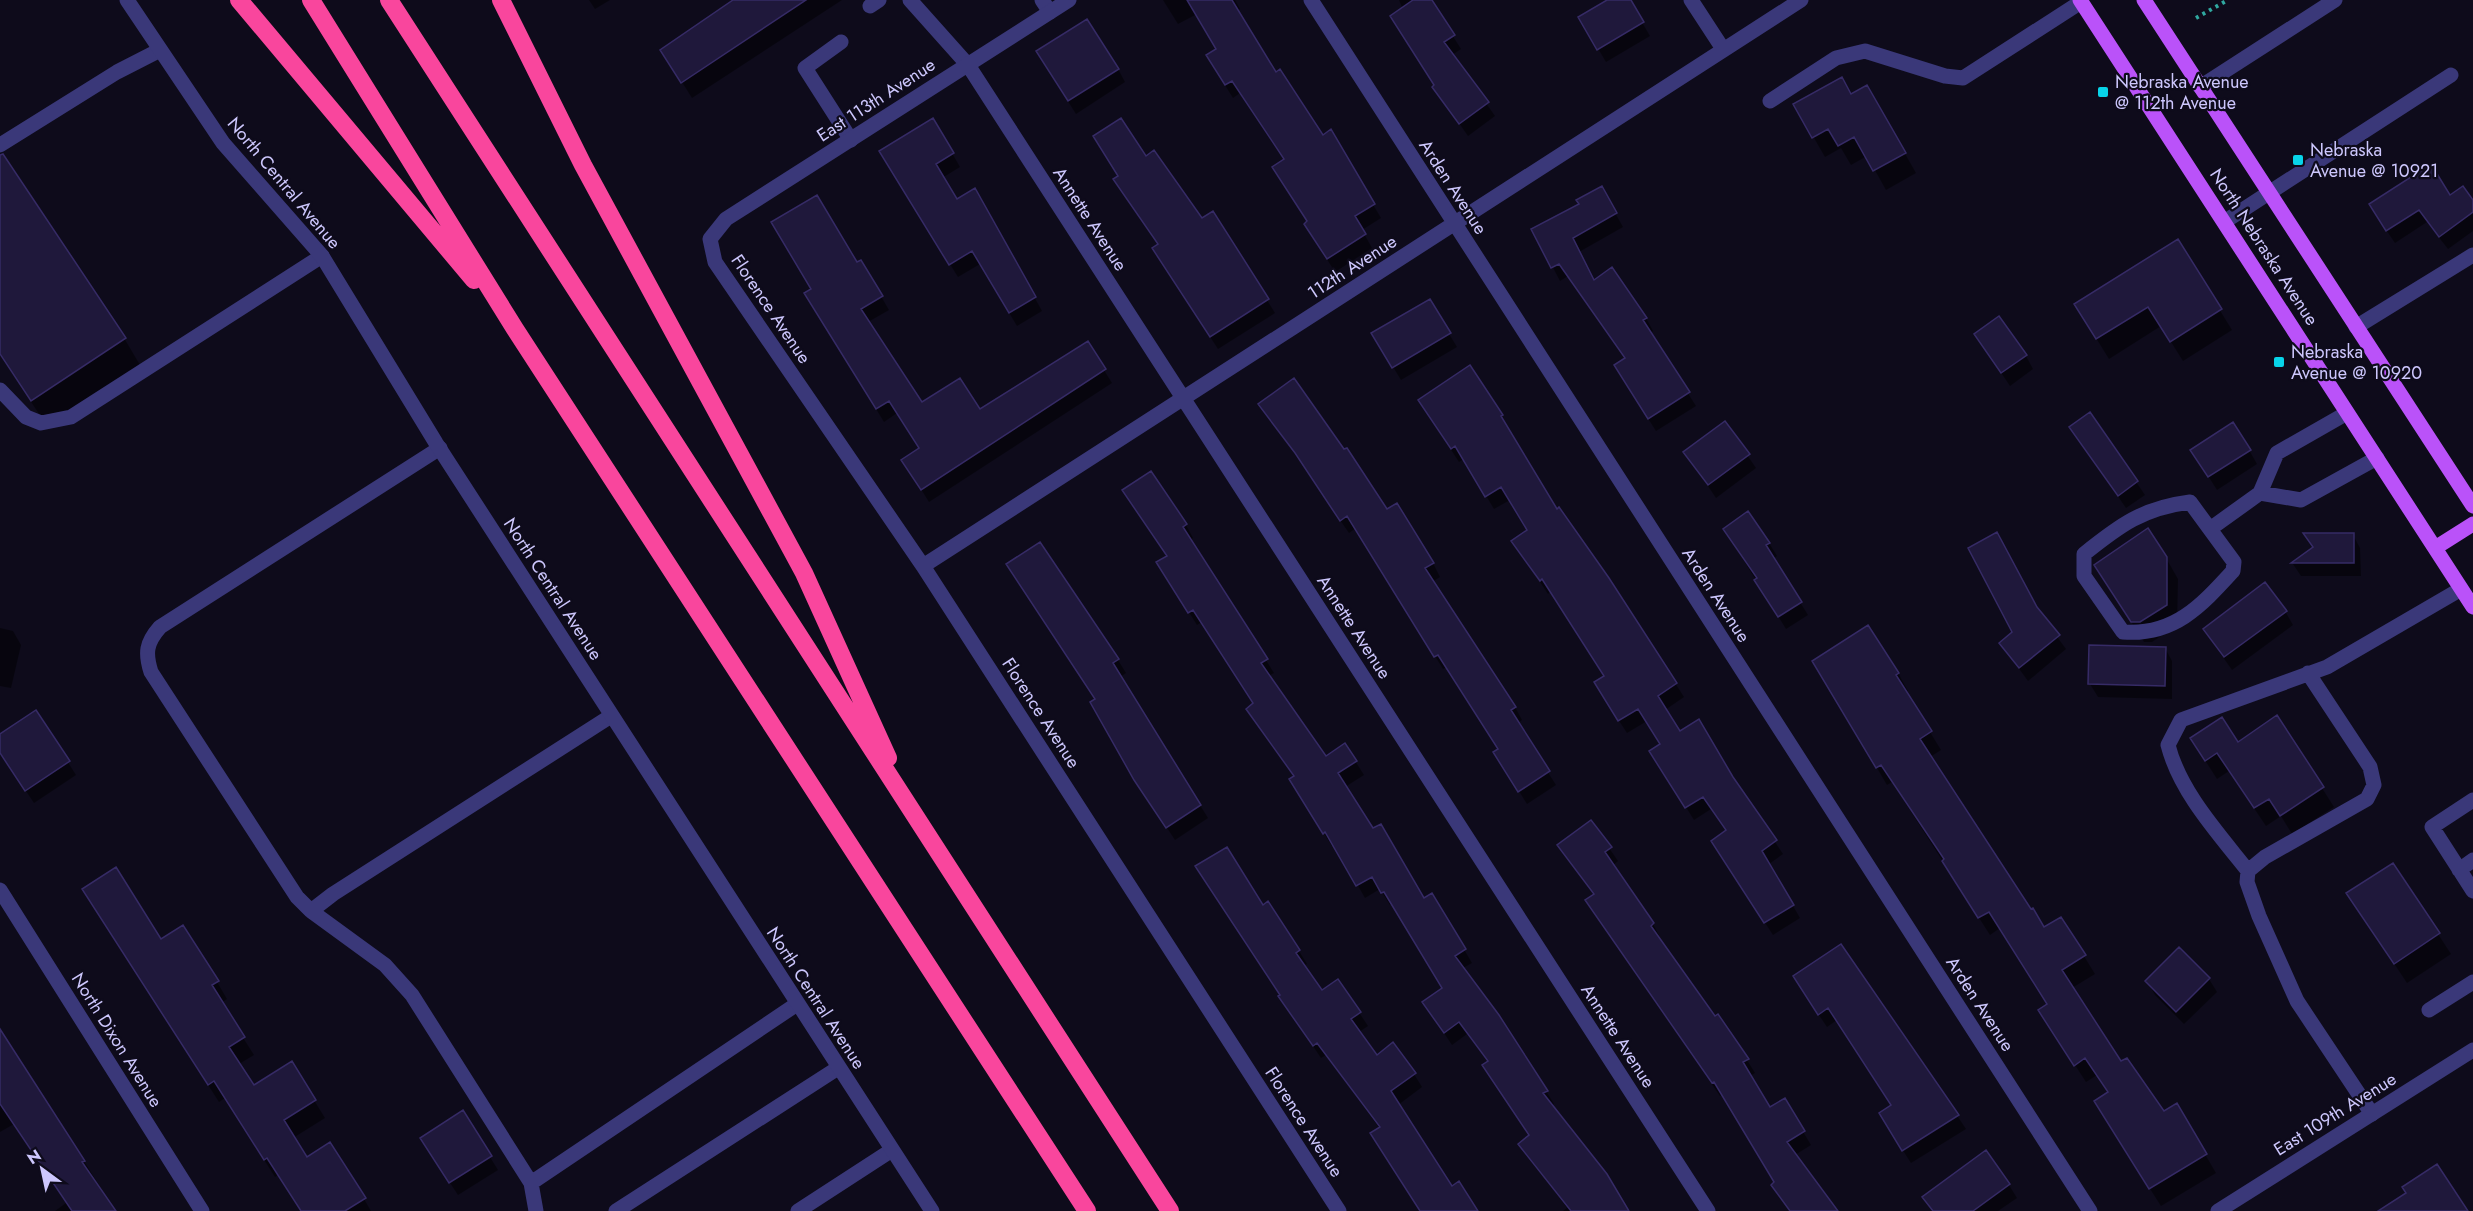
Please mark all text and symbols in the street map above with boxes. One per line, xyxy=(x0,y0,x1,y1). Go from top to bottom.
street label: East 113th Avenue xyxy=(812,52,940,148)
place label: Nebraska Avenue @ 112th Avenue xyxy=(2115,69,2249,116)
marker: Nebraska Avenue @ 112th Avenue xyxy=(2096,85,2110,99)
street label: North Central Avenue xyxy=(221,111,347,255)
street label: Arden Avenue xyxy=(1413,134,1493,240)
place label: Nebraska Avenue @ 10921 xyxy=(2310,137,2438,184)
marker: Nebraska Avenue @ 10921 xyxy=(2291,153,2305,167)
street label: Annette Avenue xyxy=(1047,162,1133,276)
street label: North Nebraska Avenue xyxy=(2203,163,2325,331)
street label: 112th Avenue xyxy=(1302,228,1402,306)
street label: Florence Avenue xyxy=(725,249,817,369)
place label: Nebraska Avenue @ 10920 xyxy=(2291,339,2422,386)
marker: Nebraska Avenue @ 10920 xyxy=(2272,355,2286,369)
street label: North Central Avenue xyxy=(497,513,609,665)
street label: Arden Avenue xyxy=(1676,542,1756,648)
street label: Annette Avenue xyxy=(1311,570,1397,684)
street label: Florence Avenue xyxy=(996,653,1086,773)
street label: North Central Avenue xyxy=(760,922,872,1074)
street label: Arden Avenue xyxy=(1940,951,2020,1057)
street label: North Dixon Avenue xyxy=(65,968,169,1112)
street label: Annette Avenue xyxy=(1575,979,1661,1093)
street label: Florence Avenue xyxy=(1259,1062,1349,1182)
street label: East 109th Avenue xyxy=(2269,1066,2401,1162)
north arrow xyxy=(12,1139,72,1199)
text: N xyxy=(23,1144,46,1170)

